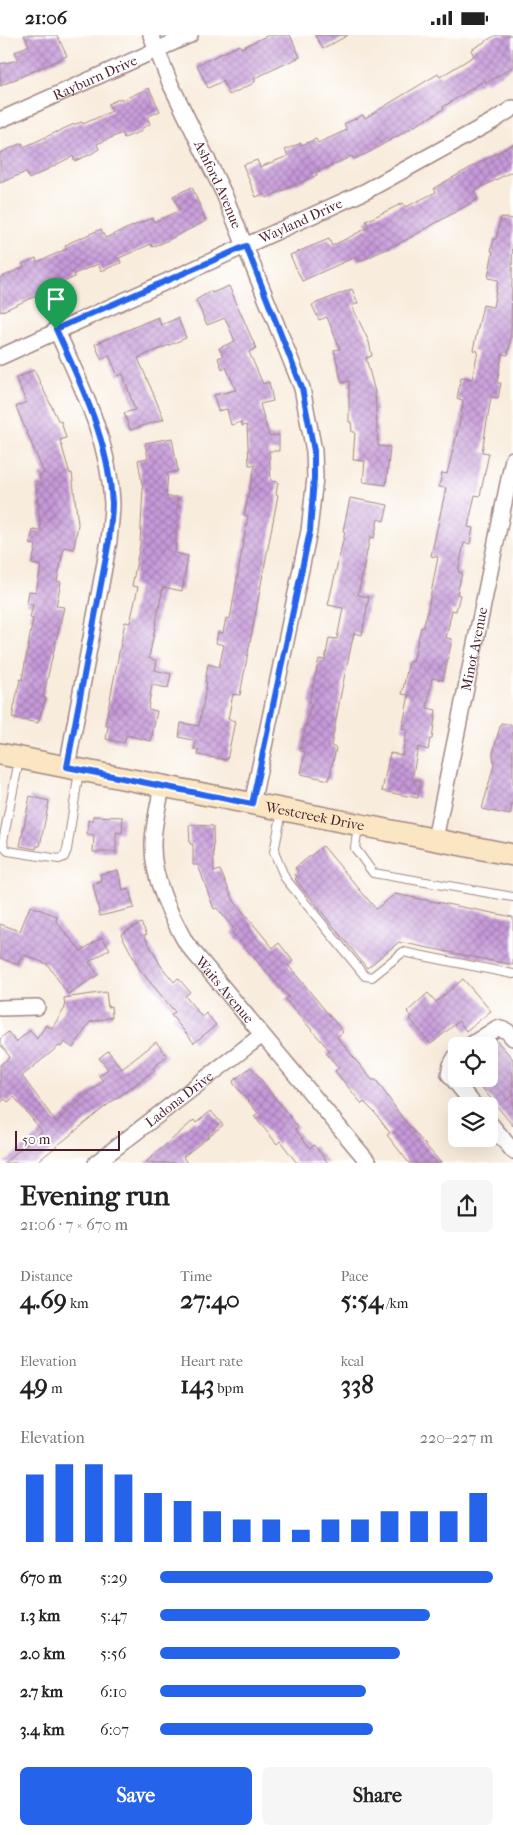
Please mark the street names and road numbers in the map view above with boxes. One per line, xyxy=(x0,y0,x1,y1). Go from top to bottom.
street label: Rayburn Drive xyxy=(50,52,140,104)
street label: Ashford Avenue xyxy=(190,137,245,231)
street label: Wayland Drive xyxy=(255,195,345,248)
street label: Minot Avenue xyxy=(458,606,491,693)
street label: Westcreek Drive xyxy=(263,798,366,835)
street label: Waits Avenue xyxy=(191,952,257,1027)
street label: Ladona Drive xyxy=(142,1068,217,1131)

